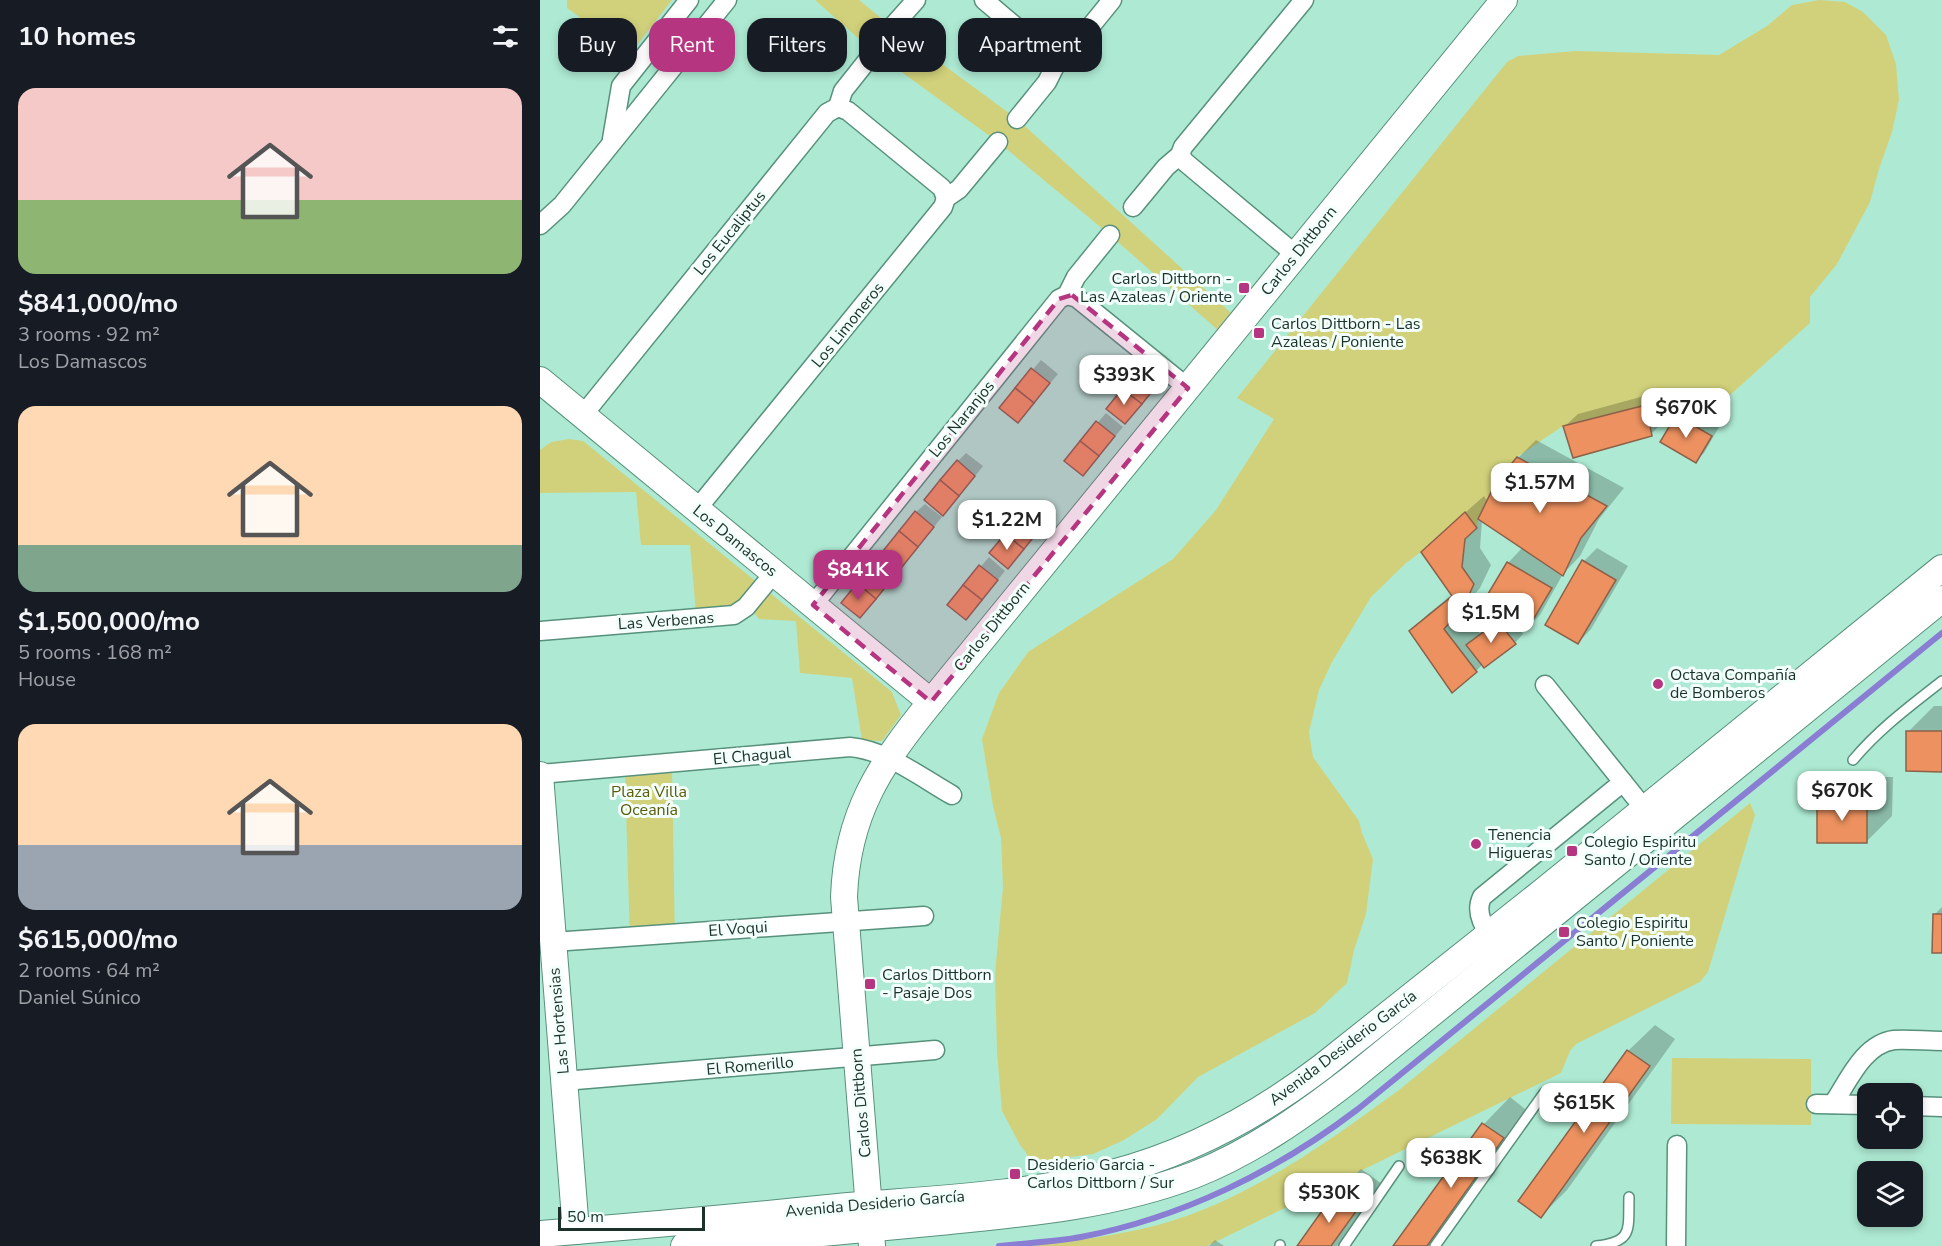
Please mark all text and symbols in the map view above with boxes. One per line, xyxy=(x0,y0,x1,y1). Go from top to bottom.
chip: Buy xyxy=(558,18,637,72)
chip: Rent xyxy=(649,18,735,72)
chip: Filters xyxy=(747,18,847,72)
chip: New xyxy=(859,18,946,72)
chip: Apartment xyxy=(958,18,1102,72)
text: 10 homes xyxy=(18,19,136,54)
icon: filters xyxy=(489,20,522,53)
icon: home xyxy=(216,127,324,235)
street label: Los Eucaliptus xyxy=(689,186,771,280)
street label: Carlos Dittborn xyxy=(1256,201,1342,301)
place label: Carlos Dittborn - Las Azaleas / Oriente xyxy=(1080,268,1232,308)
street label: Los Limoneros xyxy=(807,278,889,372)
marker: Carlos Dittborn - Las Azaleas / Oriente xyxy=(1237,281,1251,295)
text: $841,000/mo xyxy=(18,286,178,321)
place label: Carlos Dittborn - Las Azaleas / Poniente xyxy=(1271,313,1421,353)
text: 3 rooms · 92 m² xyxy=(18,321,160,348)
marker: Carlos Dittborn - Las Azaleas / Poniente xyxy=(1252,326,1266,340)
text: Los Damascos xyxy=(18,348,147,375)
pin: $393K xyxy=(1082,355,1166,406)
text: $393K xyxy=(1093,361,1155,388)
street label: Los Naranjos xyxy=(924,376,1000,462)
pin: $670K xyxy=(1644,388,1728,439)
text: $670K xyxy=(1655,394,1717,421)
icon: home xyxy=(216,445,324,553)
pin: $1.57M xyxy=(1491,463,1589,514)
text: $1.57M xyxy=(1505,469,1575,496)
street label: Los Damascos xyxy=(688,500,782,582)
pin: $1.22M xyxy=(958,500,1056,551)
text: $1.22M xyxy=(972,506,1042,533)
pin: $841K xyxy=(816,550,900,601)
text: $841K xyxy=(827,556,889,583)
street label: Carlos Dittborn xyxy=(949,577,1035,677)
pin: $1.5M xyxy=(1449,593,1533,644)
text: $1.5M xyxy=(1462,599,1520,626)
text: $1,500,000/mo xyxy=(18,604,200,639)
street label: Las Verbenas xyxy=(617,607,715,635)
text: 5 rooms · 168 m² xyxy=(18,639,172,666)
place label: Octava Compañía de Bomberos xyxy=(1670,664,1796,704)
text: House xyxy=(18,666,76,693)
marker: Octava Compañía de Bomberos xyxy=(1651,677,1665,691)
street label: El Chagual xyxy=(712,742,792,770)
icon: home xyxy=(216,763,324,871)
pin: $670K xyxy=(1800,771,1884,822)
text: $670K xyxy=(1811,777,1873,804)
park label: Plaza Villa Oceanía xyxy=(611,781,687,821)
place label: Tenencia Higueras xyxy=(1488,824,1553,864)
place label: Colegio Espiritu Santo / Oriente xyxy=(1584,831,1696,871)
marker: Tenencia Higueras xyxy=(1469,837,1483,851)
marker: Colegio Espiritu Santo / Oriente xyxy=(1565,844,1579,858)
place label: Colegio Espiritu Santo / Poniente xyxy=(1576,912,1694,952)
street label: El Voqui xyxy=(708,916,768,942)
text: $615,000/mo xyxy=(18,922,178,957)
marker: Colegio Espiritu Santo / Poniente xyxy=(1557,925,1571,939)
text: 2 rooms · 64 m² xyxy=(18,957,160,984)
place label: Carlos Dittborn - Pasaje Dos xyxy=(882,964,992,1004)
street label: Las Hortensias xyxy=(543,967,575,1075)
marker: Carlos Dittborn - Pasaje Dos xyxy=(863,977,877,991)
text: Daniel Súnico xyxy=(18,984,141,1011)
street label: Avenida Desiderio García xyxy=(1265,985,1421,1111)
street label: Carlos Dittborn xyxy=(845,1047,877,1159)
street label: El Romerillo xyxy=(705,1051,795,1081)
pin: $615K xyxy=(1542,1083,1626,1134)
map controls xyxy=(1857,1083,1923,1227)
button: locate xyxy=(1857,1083,1923,1149)
text: $615K xyxy=(1553,1089,1615,1116)
pin: $638K xyxy=(1409,1138,1493,1189)
text: $638K xyxy=(1420,1144,1482,1171)
place label: Desiderio Garcia - Carlos Dittborn / Sur xyxy=(1027,1154,1174,1194)
button: layers xyxy=(1857,1161,1923,1227)
marker: Desiderio Garcia - Carlos Dittborn / Sur xyxy=(1008,1167,1022,1181)
pin: $530K xyxy=(1287,1173,1371,1224)
text: $530K xyxy=(1298,1179,1360,1206)
street label: Avenida Desiderio García xyxy=(784,1185,966,1223)
scale bar xyxy=(558,1204,705,1232)
text: 50 m xyxy=(567,1206,604,1228)

